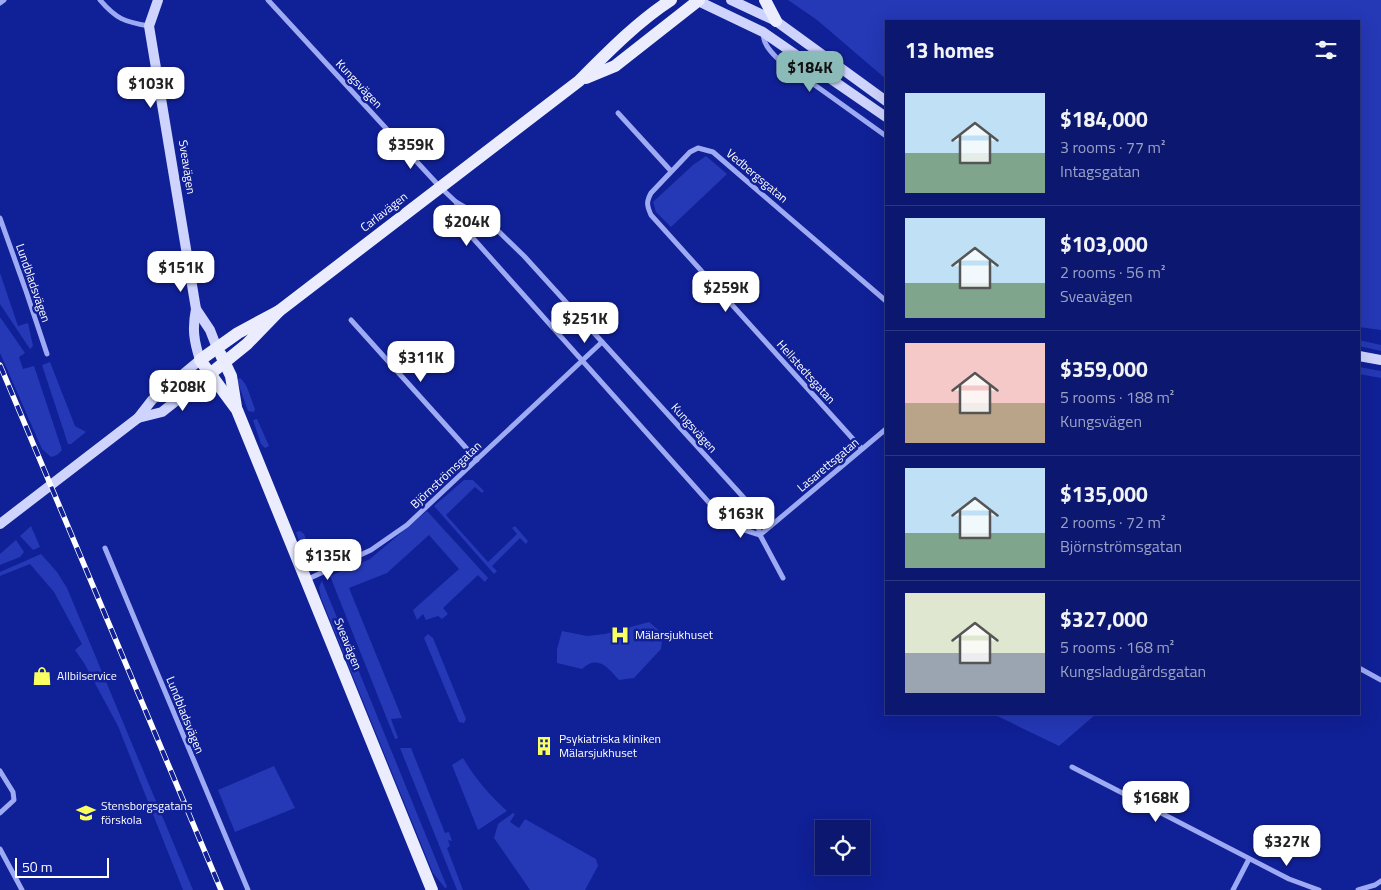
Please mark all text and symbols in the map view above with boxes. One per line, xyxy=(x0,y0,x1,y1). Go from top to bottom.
text: 13 homes xyxy=(905,34,994,66)
icon: filters xyxy=(1312,36,1340,64)
pin: $184K xyxy=(775,51,845,93)
street label: Kungsvägen xyxy=(331,55,387,113)
text: $184K xyxy=(787,55,833,79)
pin: $103K xyxy=(116,66,186,109)
text: $103K xyxy=(128,71,174,95)
text: $184,000 xyxy=(1060,103,1148,135)
icon: home xyxy=(945,113,1005,173)
pin: $359K xyxy=(376,128,446,170)
text: $359K xyxy=(388,132,434,156)
text: 3 rooms · 77 m² xyxy=(1060,135,1165,159)
street label: Sveavägen xyxy=(174,139,201,195)
street label: Vedbergsgatan xyxy=(722,144,793,207)
text: Intagsgatan xyxy=(1060,159,1140,183)
street label: Carlavägen xyxy=(356,187,412,236)
pin: $204K xyxy=(432,204,502,247)
text: $204K xyxy=(444,209,490,233)
text: $103,000 xyxy=(1060,228,1148,260)
icon: home xyxy=(945,238,1005,298)
street label: Lundbladsvägen xyxy=(11,241,56,325)
pin: $151K xyxy=(146,250,216,293)
text: $151K xyxy=(158,255,204,279)
text: 2 rooms · 56 m² xyxy=(1060,260,1165,284)
pin: $259K xyxy=(691,270,761,313)
text: $259K xyxy=(703,275,749,299)
text: Sveavägen xyxy=(1060,284,1133,308)
pin: $251K xyxy=(550,302,620,344)
text: $251K xyxy=(562,306,608,330)
street label: Hellstedtsgatan xyxy=(772,335,840,408)
pin: $311K xyxy=(386,340,456,383)
text: $311K xyxy=(398,345,444,369)
text: $359,000 xyxy=(1060,353,1148,385)
icon: home xyxy=(945,363,1005,423)
pin: $208K xyxy=(148,370,218,412)
text: $208K xyxy=(160,374,206,398)
text: 5 rooms · 188 m² xyxy=(1060,385,1174,409)
street label: Kungsvägen xyxy=(667,398,722,457)
text: Kungsvägen xyxy=(1060,409,1142,433)
street label: Lasarettsgatan xyxy=(792,433,863,496)
street label: Björnströmsgatan xyxy=(406,436,486,513)
text: $135,000 xyxy=(1060,478,1148,510)
icon: home xyxy=(945,488,1005,548)
pin: $163K xyxy=(706,496,776,539)
text: $163K xyxy=(718,501,764,525)
text: 2 rooms · 72 m² xyxy=(1060,510,1165,534)
text: Björnströmsgatan xyxy=(1060,534,1182,558)
pin: $135K xyxy=(293,538,363,581)
text: $135K xyxy=(305,543,351,567)
text: $327,000 xyxy=(1060,603,1148,635)
icon: home xyxy=(945,613,1005,673)
street label: Sveavägen xyxy=(329,615,367,673)
hospital icon: Mälarsjukhuset xyxy=(609,624,631,646)
place label: Mälarsjukhuset xyxy=(635,625,714,644)
text: 5 rooms · 168 m² xyxy=(1060,635,1174,659)
text: Kungsladugårdsgatan xyxy=(1060,659,1206,683)
shop icon: Allbilservice xyxy=(31,665,53,687)
place label: Allbilservice xyxy=(57,666,117,685)
street label: Lundbladsvägen xyxy=(161,673,210,756)
place label: Psykiatriska kliniken Mälarsjukhuset xyxy=(559,729,661,762)
building icon: Psykiatriska kliniken Mälarsjukhuset xyxy=(533,735,555,757)
pin: $168K xyxy=(1121,780,1191,823)
text: $168K xyxy=(1133,785,1179,809)
place label: Stensborgsgatans förskola xyxy=(101,796,193,829)
school or university icon: Stensborgsgatans förskola xyxy=(75,802,97,824)
map controls xyxy=(815,820,870,875)
button: locate xyxy=(815,820,870,875)
pin: $327K xyxy=(1252,824,1322,867)
text: $327K xyxy=(1264,829,1310,853)
scale bar xyxy=(15,855,109,878)
text: 50 m xyxy=(22,856,52,877)

